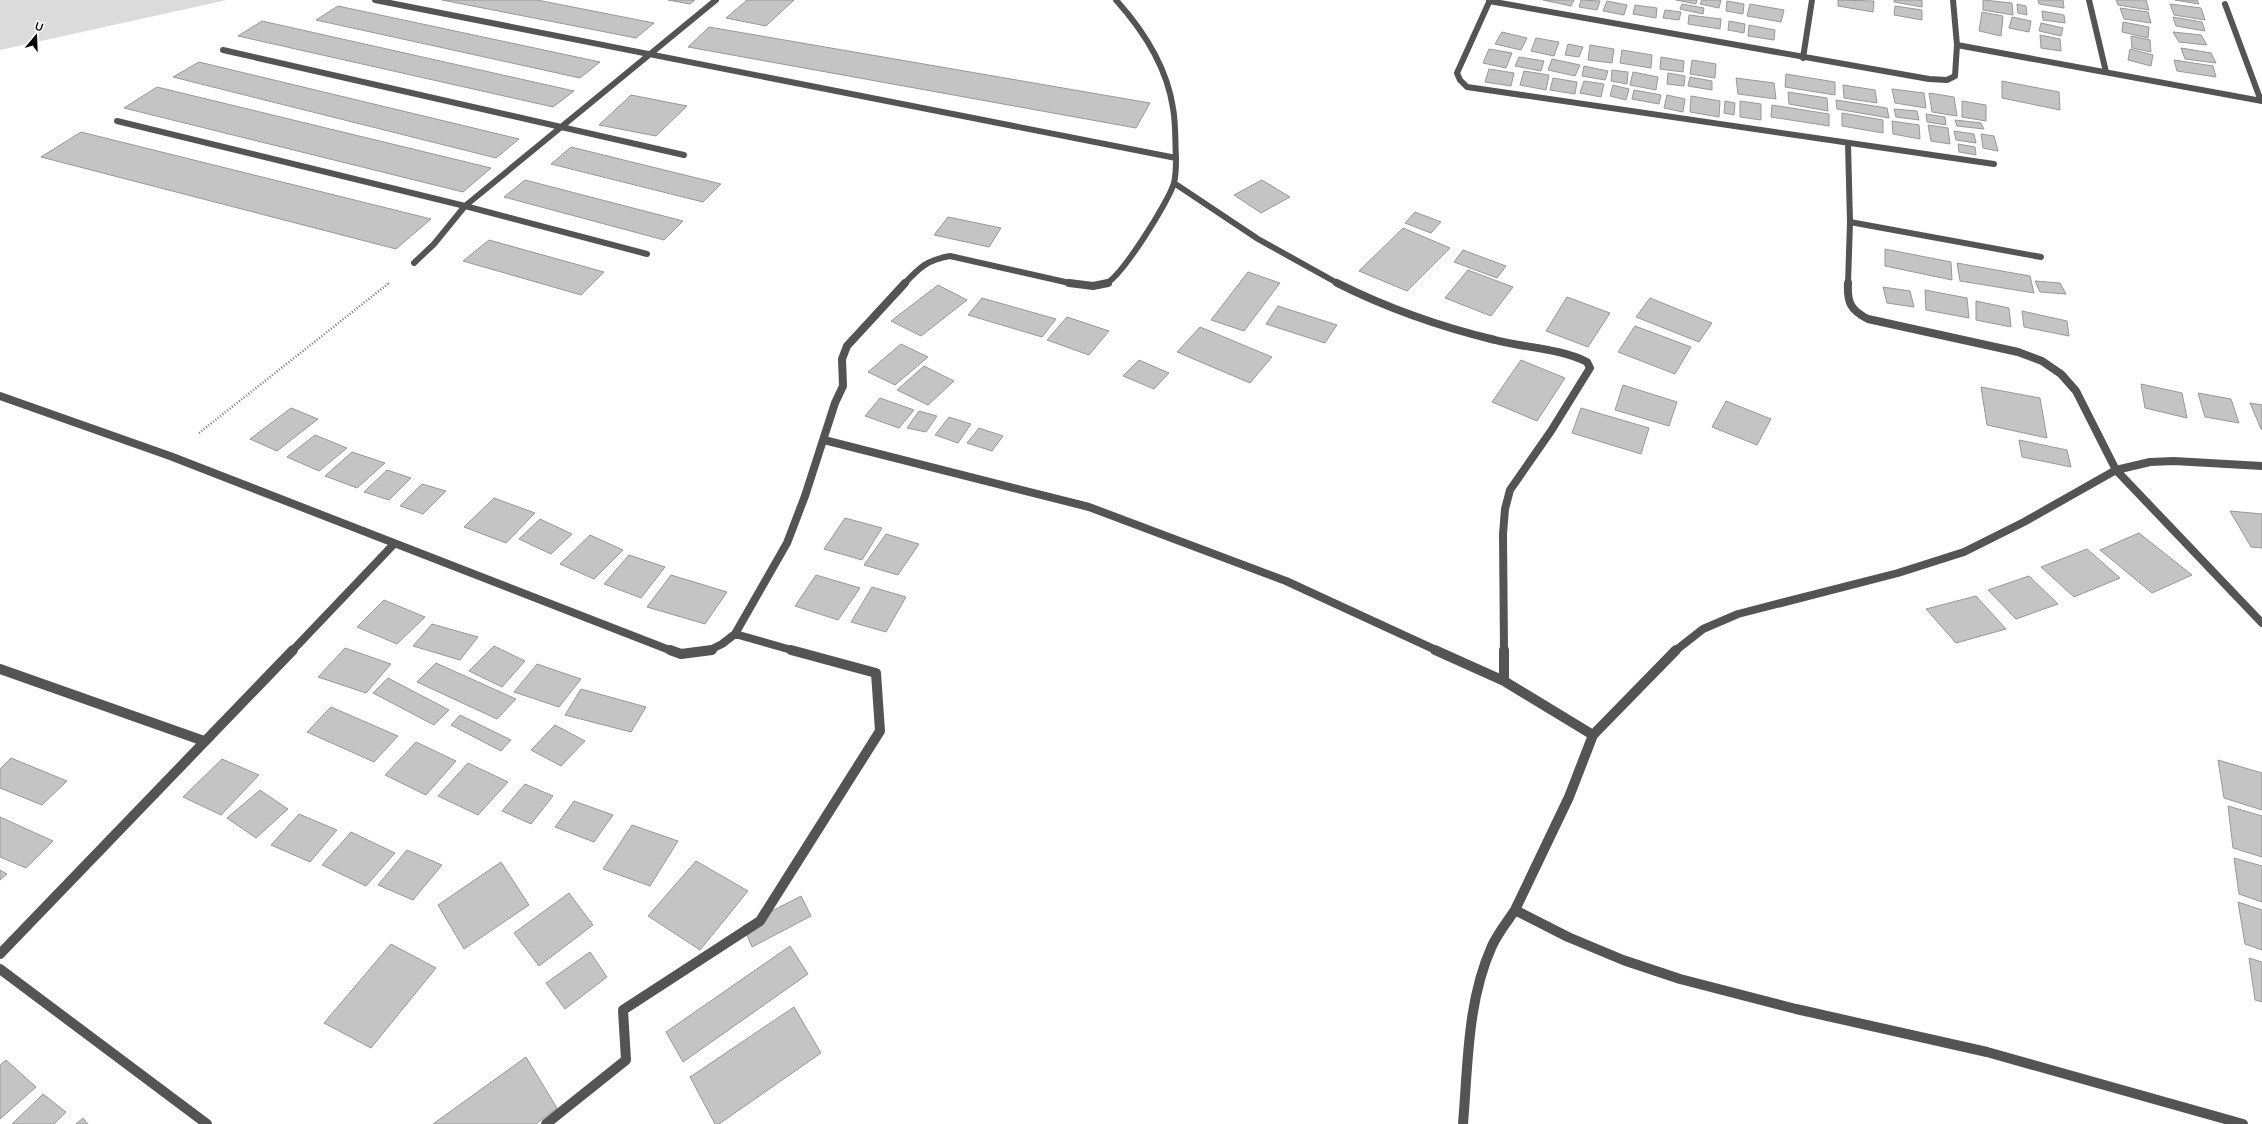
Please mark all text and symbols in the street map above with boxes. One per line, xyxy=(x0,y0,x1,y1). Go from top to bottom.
north arrow xyxy=(16,16,56,56)
text: U xyxy=(33,19,45,35)

